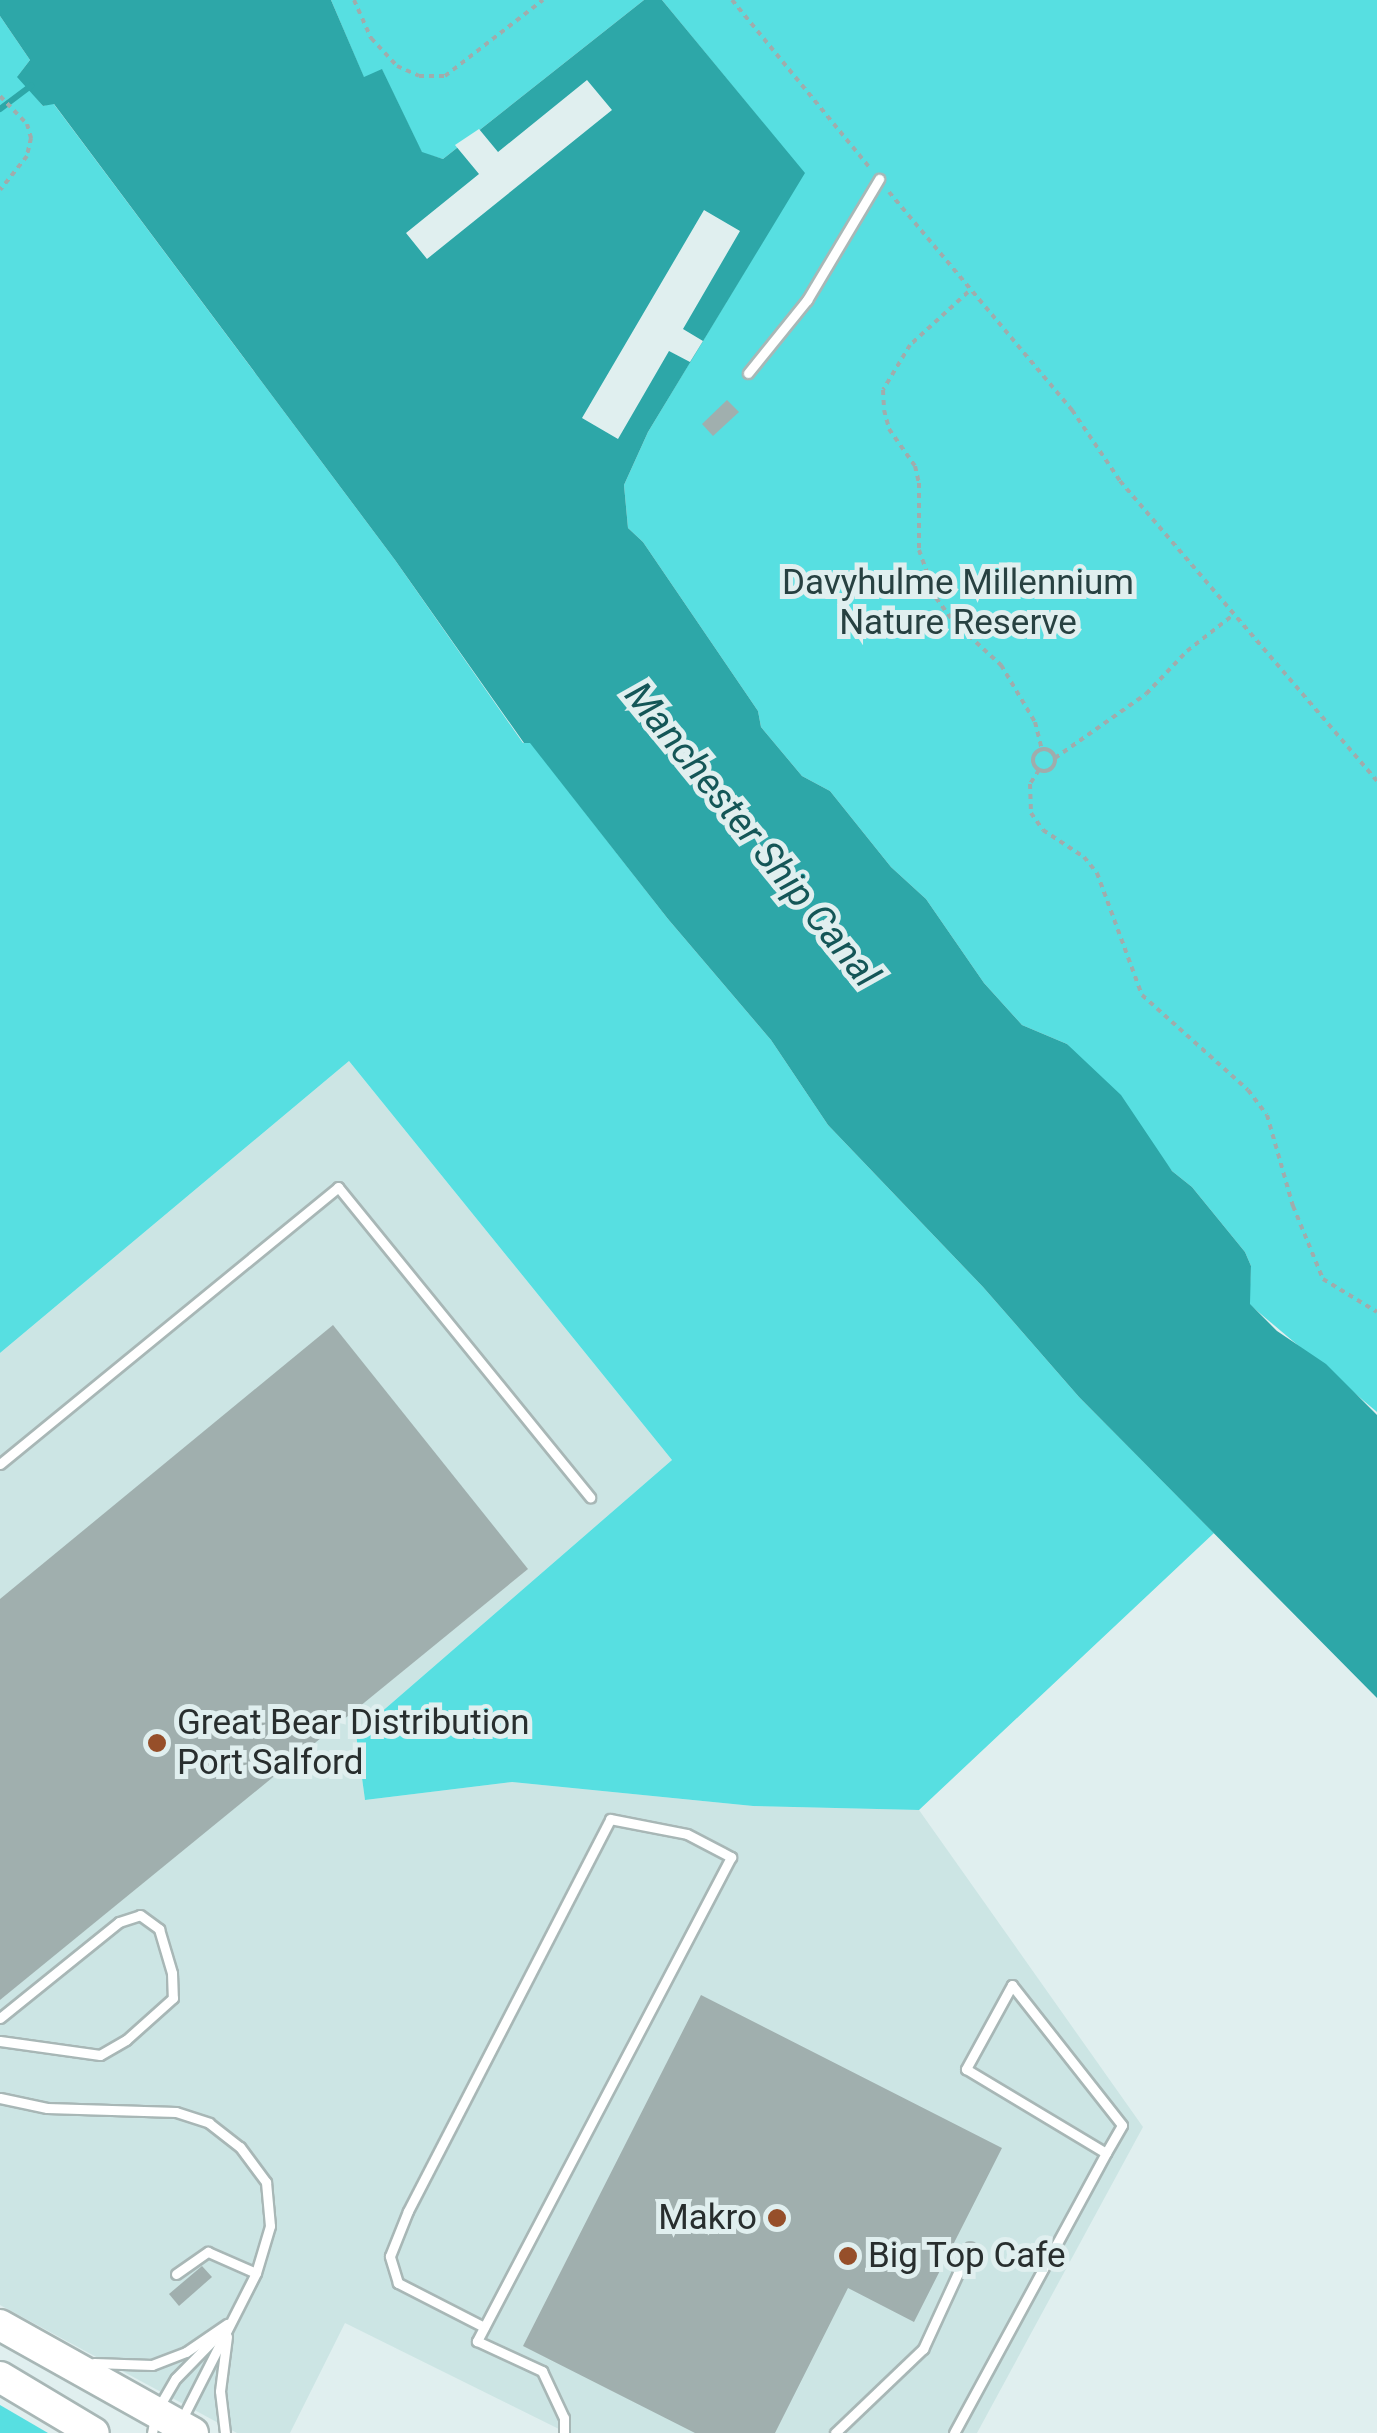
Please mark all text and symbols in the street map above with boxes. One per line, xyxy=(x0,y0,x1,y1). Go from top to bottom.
park label: Davyhulme Millennium Nature Reserve xyxy=(782,562,1134,644)
water label: Manchester Ship Canal xyxy=(615,673,889,997)
place label: Great Bear Distribution Port Salford xyxy=(177,1702,530,1784)
marker: Great Bear Distribution Port Salford xyxy=(146,1732,168,1754)
place label: Makro xyxy=(658,2197,757,2239)
marker: Makro xyxy=(766,2207,788,2229)
place label: Big Top Cafe xyxy=(868,2235,1066,2277)
marker: Big Top Cafe xyxy=(837,2245,859,2267)

